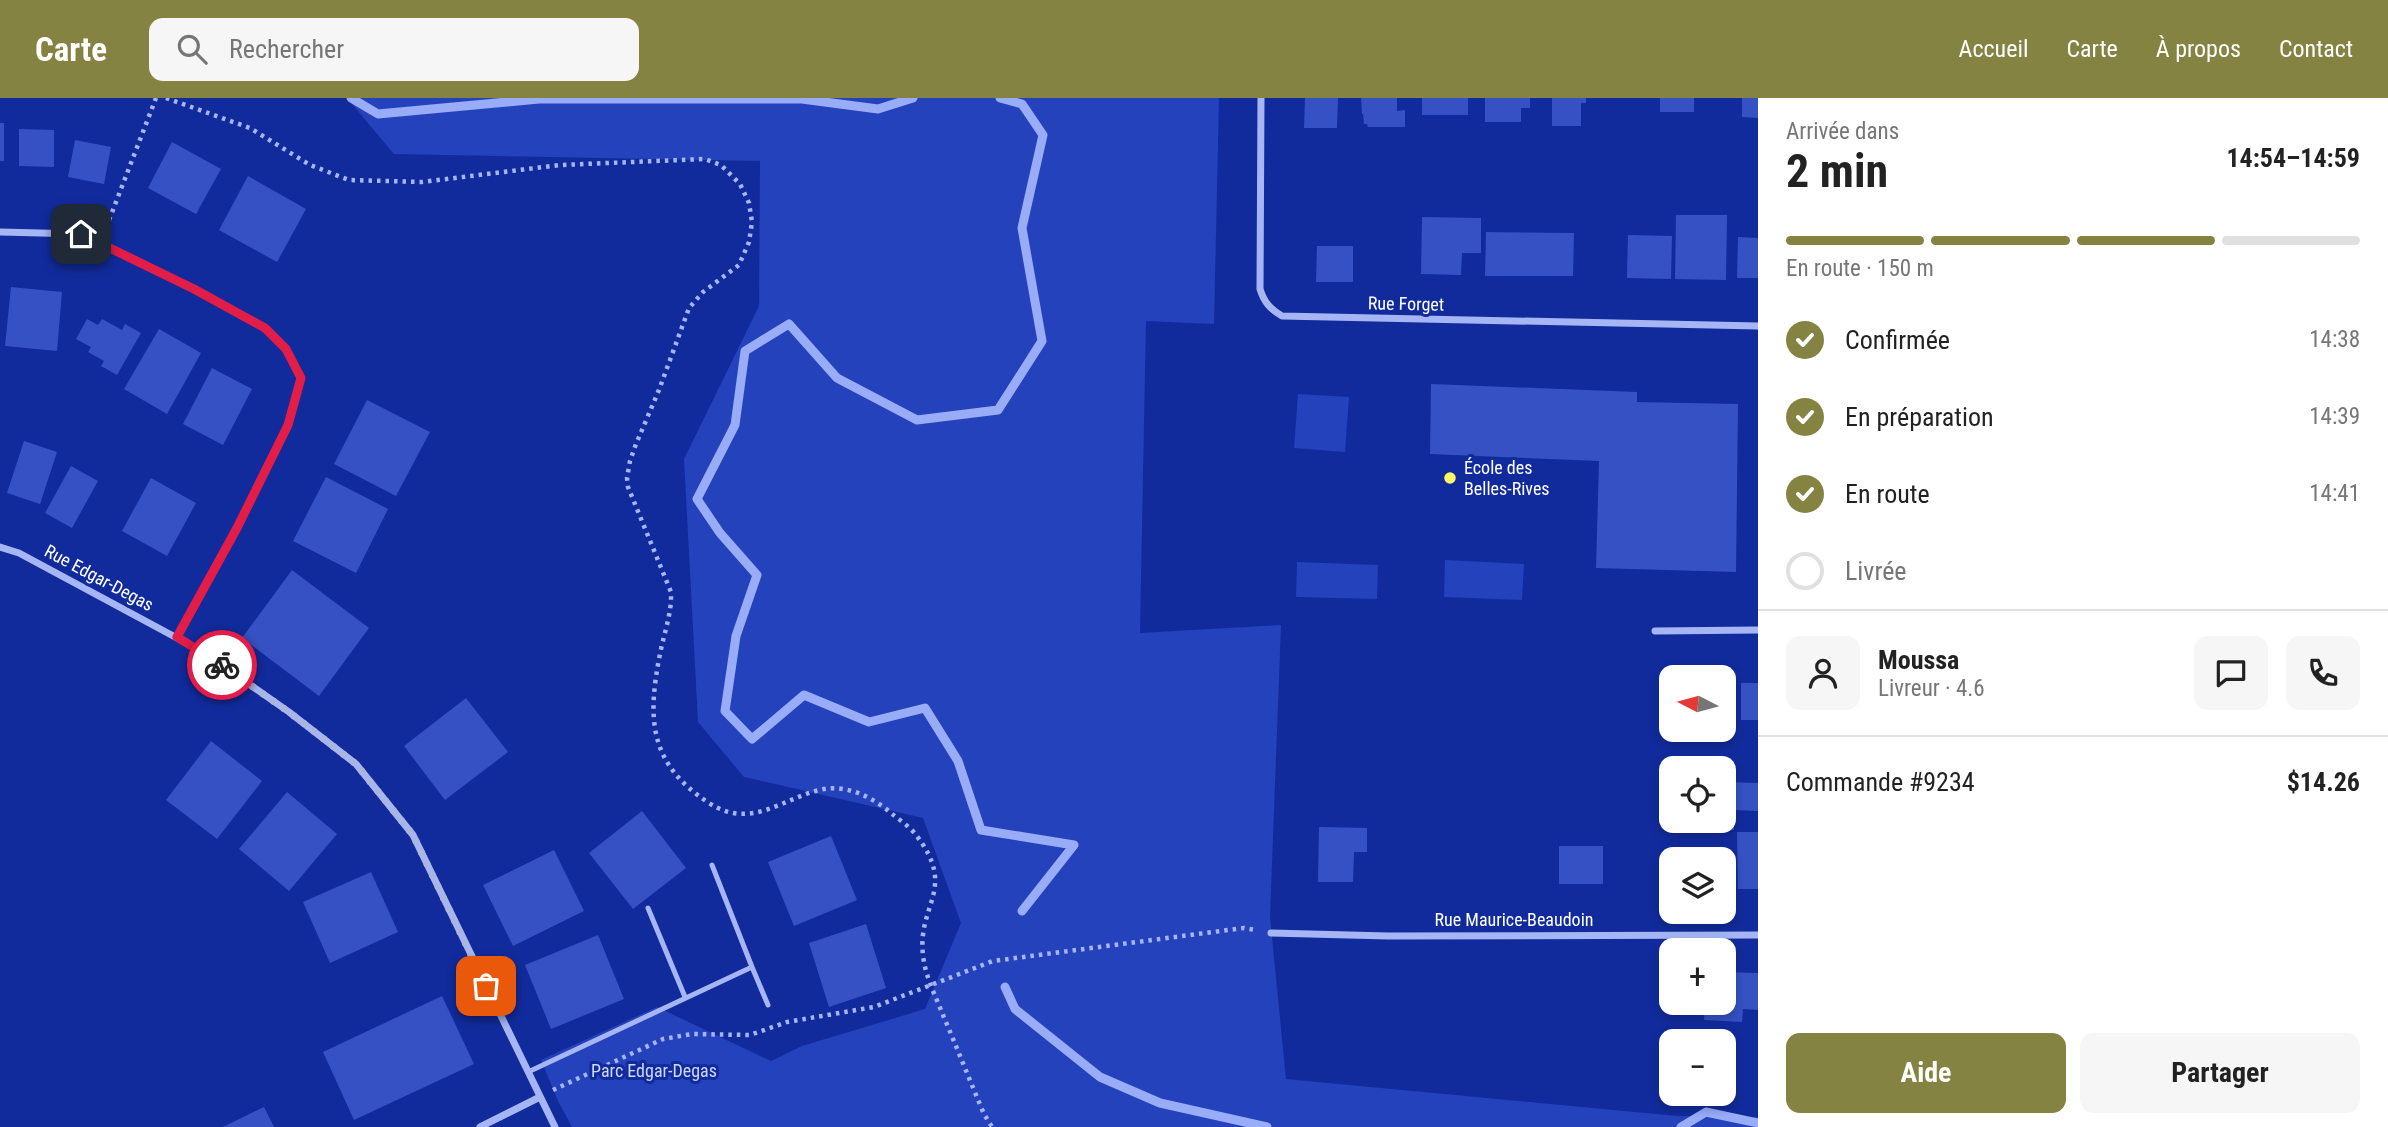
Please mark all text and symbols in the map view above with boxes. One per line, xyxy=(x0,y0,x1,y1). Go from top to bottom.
search box xyxy=(149,18,639,81)
text: Carte xyxy=(35,30,107,69)
icon: search xyxy=(173,30,211,68)
text: Rechercher xyxy=(229,34,344,64)
text: Accueil xyxy=(1959,35,2028,63)
text: Carte xyxy=(2066,35,2118,63)
text: À propos xyxy=(2156,35,2241,63)
text: Contact xyxy=(2279,35,2353,63)
text: Arrivée dans xyxy=(1786,118,1899,145)
text: 14:54–14:59 xyxy=(2226,143,2360,173)
text: 2 min xyxy=(1786,144,1888,198)
pin xyxy=(51,204,111,264)
icon: home xyxy=(62,215,100,253)
text: En route · 150 m xyxy=(1786,255,1934,282)
street label: Rue Forget xyxy=(1368,292,1444,315)
icon: check xyxy=(1786,321,1824,359)
text: Confirmée xyxy=(1845,325,1950,355)
text: 14:38 xyxy=(2309,326,2360,353)
icon: check xyxy=(1786,398,1824,436)
text: En préparation xyxy=(1845,402,1994,432)
text: 14:39 xyxy=(2309,403,2360,430)
place label: École des Belles-Rives xyxy=(1464,457,1550,499)
marker: École des Belles-Rives xyxy=(1442,470,1458,486)
icon: check xyxy=(1786,475,1824,513)
text: En route xyxy=(1845,479,1930,509)
text: 14:41 xyxy=(2309,480,2360,507)
street label: Rue Edgar-Degas xyxy=(41,540,157,615)
text: Livrée xyxy=(1845,556,1907,586)
courier xyxy=(187,630,257,700)
button: person xyxy=(1786,636,1860,710)
button: chat xyxy=(2194,636,2268,710)
button: phone xyxy=(2286,636,2360,710)
text: Moussa xyxy=(1878,645,1959,675)
icon: bike xyxy=(203,646,241,684)
north arrow xyxy=(1659,665,1736,742)
map controls xyxy=(1659,665,1736,1106)
text: Livreur · 4.6 xyxy=(1878,675,1985,702)
button: locate xyxy=(1659,756,1736,833)
text: Commande #9234 xyxy=(1786,767,1975,797)
text: $14.26 xyxy=(2287,767,2360,797)
button: layers xyxy=(1659,847,1736,924)
street label: Rue Maurice-Beaudoin xyxy=(1435,909,1593,930)
button: + xyxy=(1659,938,1736,1015)
pin xyxy=(456,956,516,1016)
icon: bag xyxy=(467,967,505,1005)
button: − xyxy=(1659,1029,1736,1106)
button: Aide xyxy=(1786,1033,2066,1113)
button: Partager xyxy=(2080,1033,2360,1113)
park label: Parc Edgar-Degas xyxy=(591,1060,717,1081)

